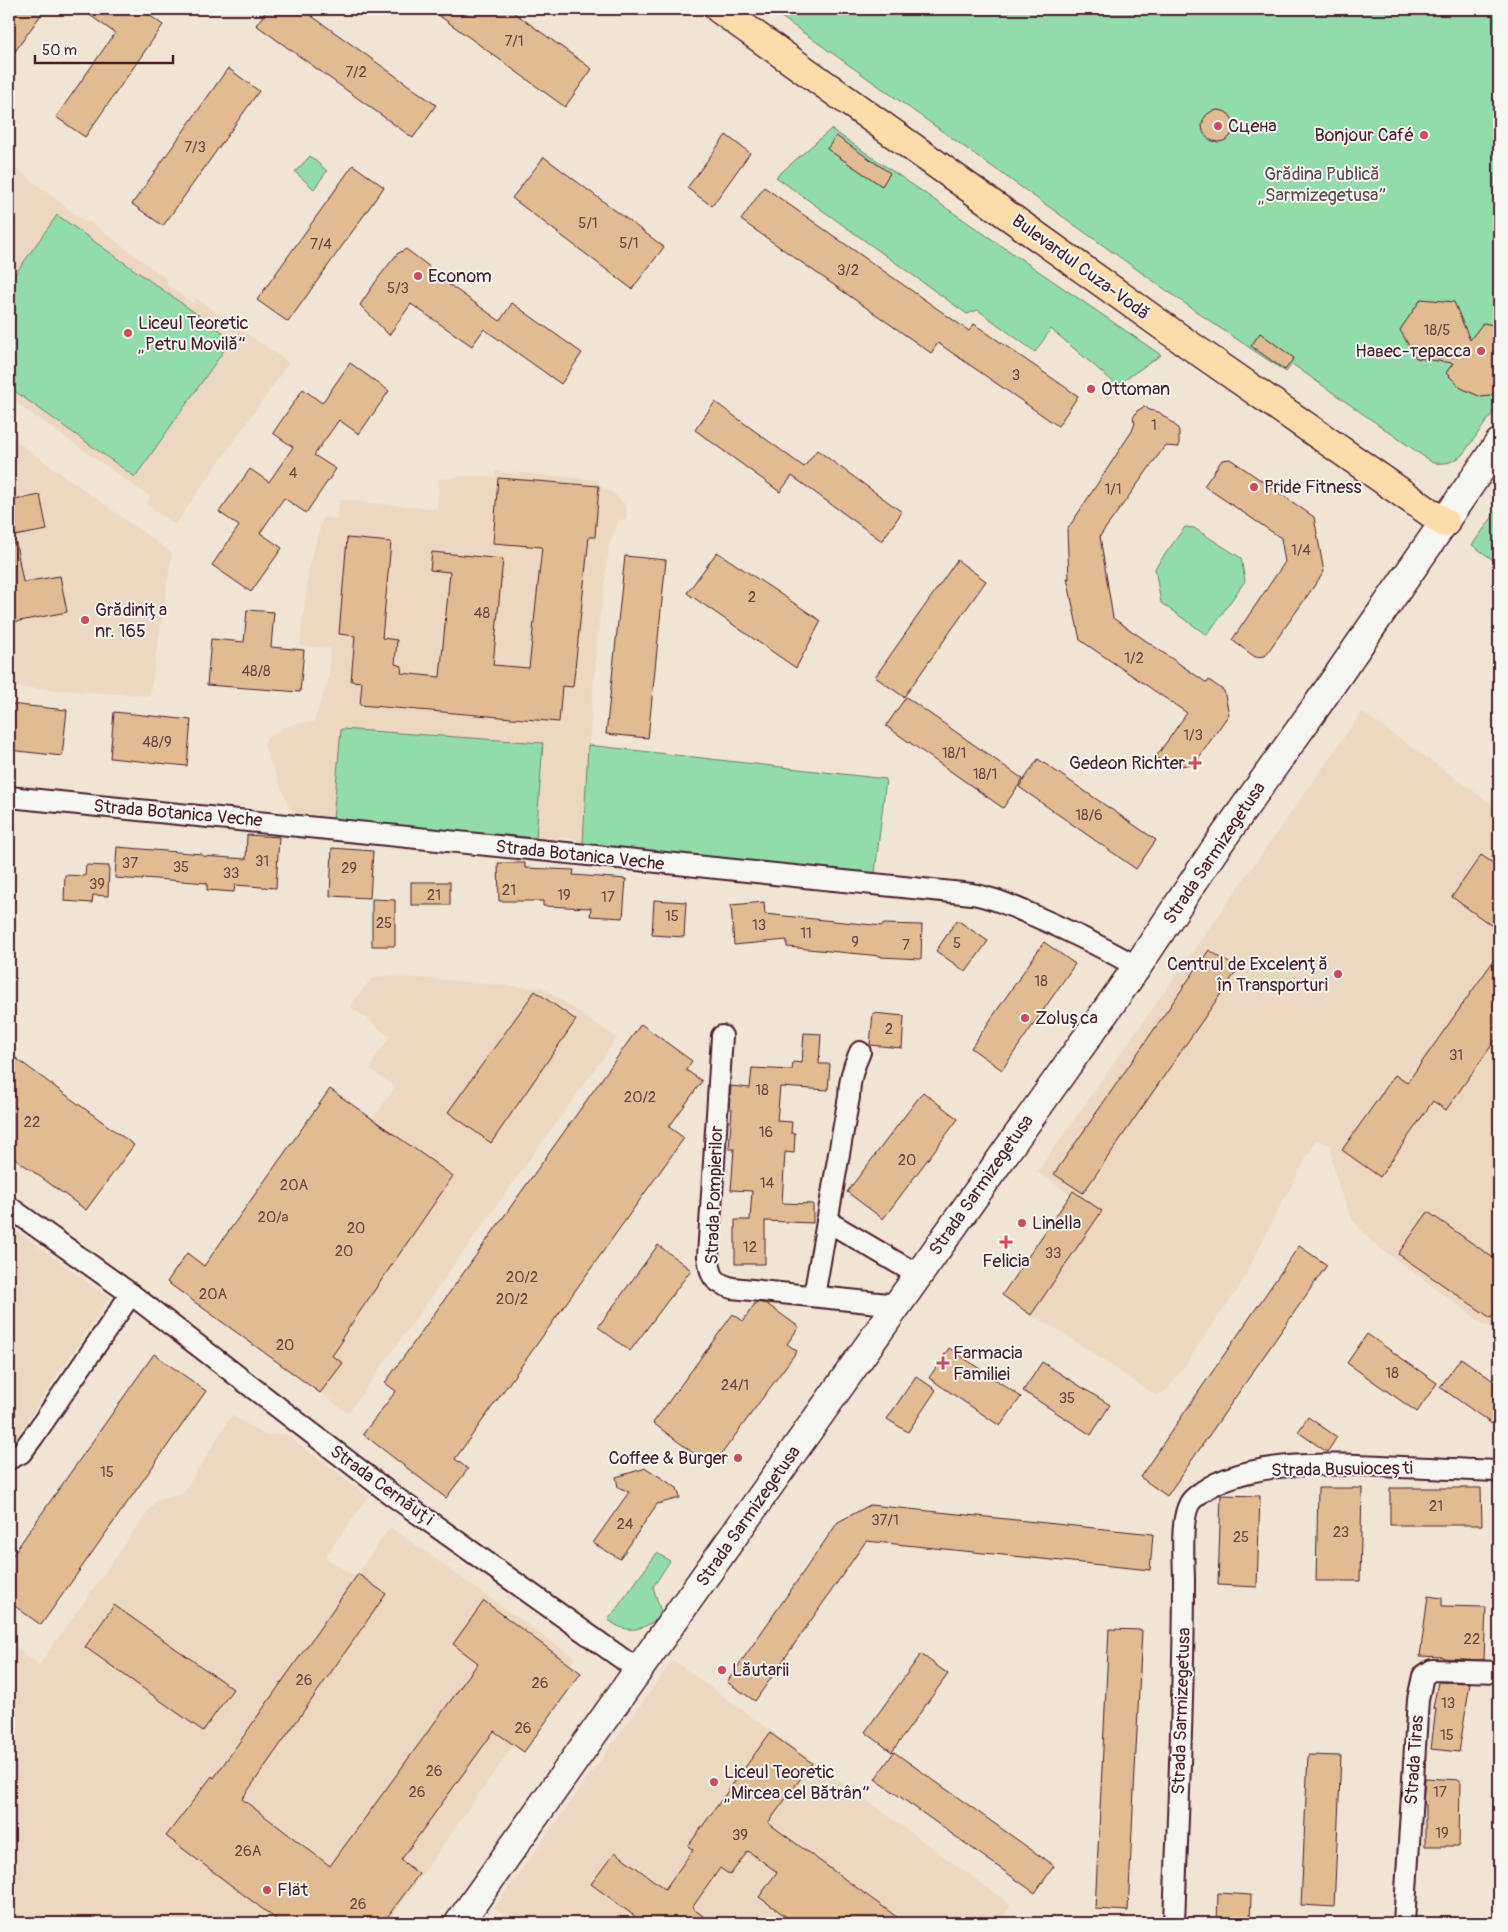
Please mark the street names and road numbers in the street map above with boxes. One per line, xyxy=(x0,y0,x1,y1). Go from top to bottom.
street label: Bulevardul Cuza-Vodă xyxy=(1007,210,1154,325)
street label: Strada Sarmizegetusa xyxy=(1158,778,1271,929)
street label: Strada Botanica Veche xyxy=(93,795,264,832)
street label: Strada Botanica Veche xyxy=(494,835,666,876)
street label: Strada Sarmizegetusa xyxy=(924,1110,1039,1260)
street label: Strada Pompierilor xyxy=(701,1124,728,1265)
street label: Strada Cernăuți xyxy=(325,1440,438,1531)
street label: Strada Sarmizegetusa xyxy=(691,1441,806,1591)
street label: Strada Busuiocești xyxy=(1271,1457,1413,1482)
street label: Strada Sarmizegetusa xyxy=(1167,1627,1196,1795)
street label: Strada Tiras xyxy=(1400,1714,1429,1806)

